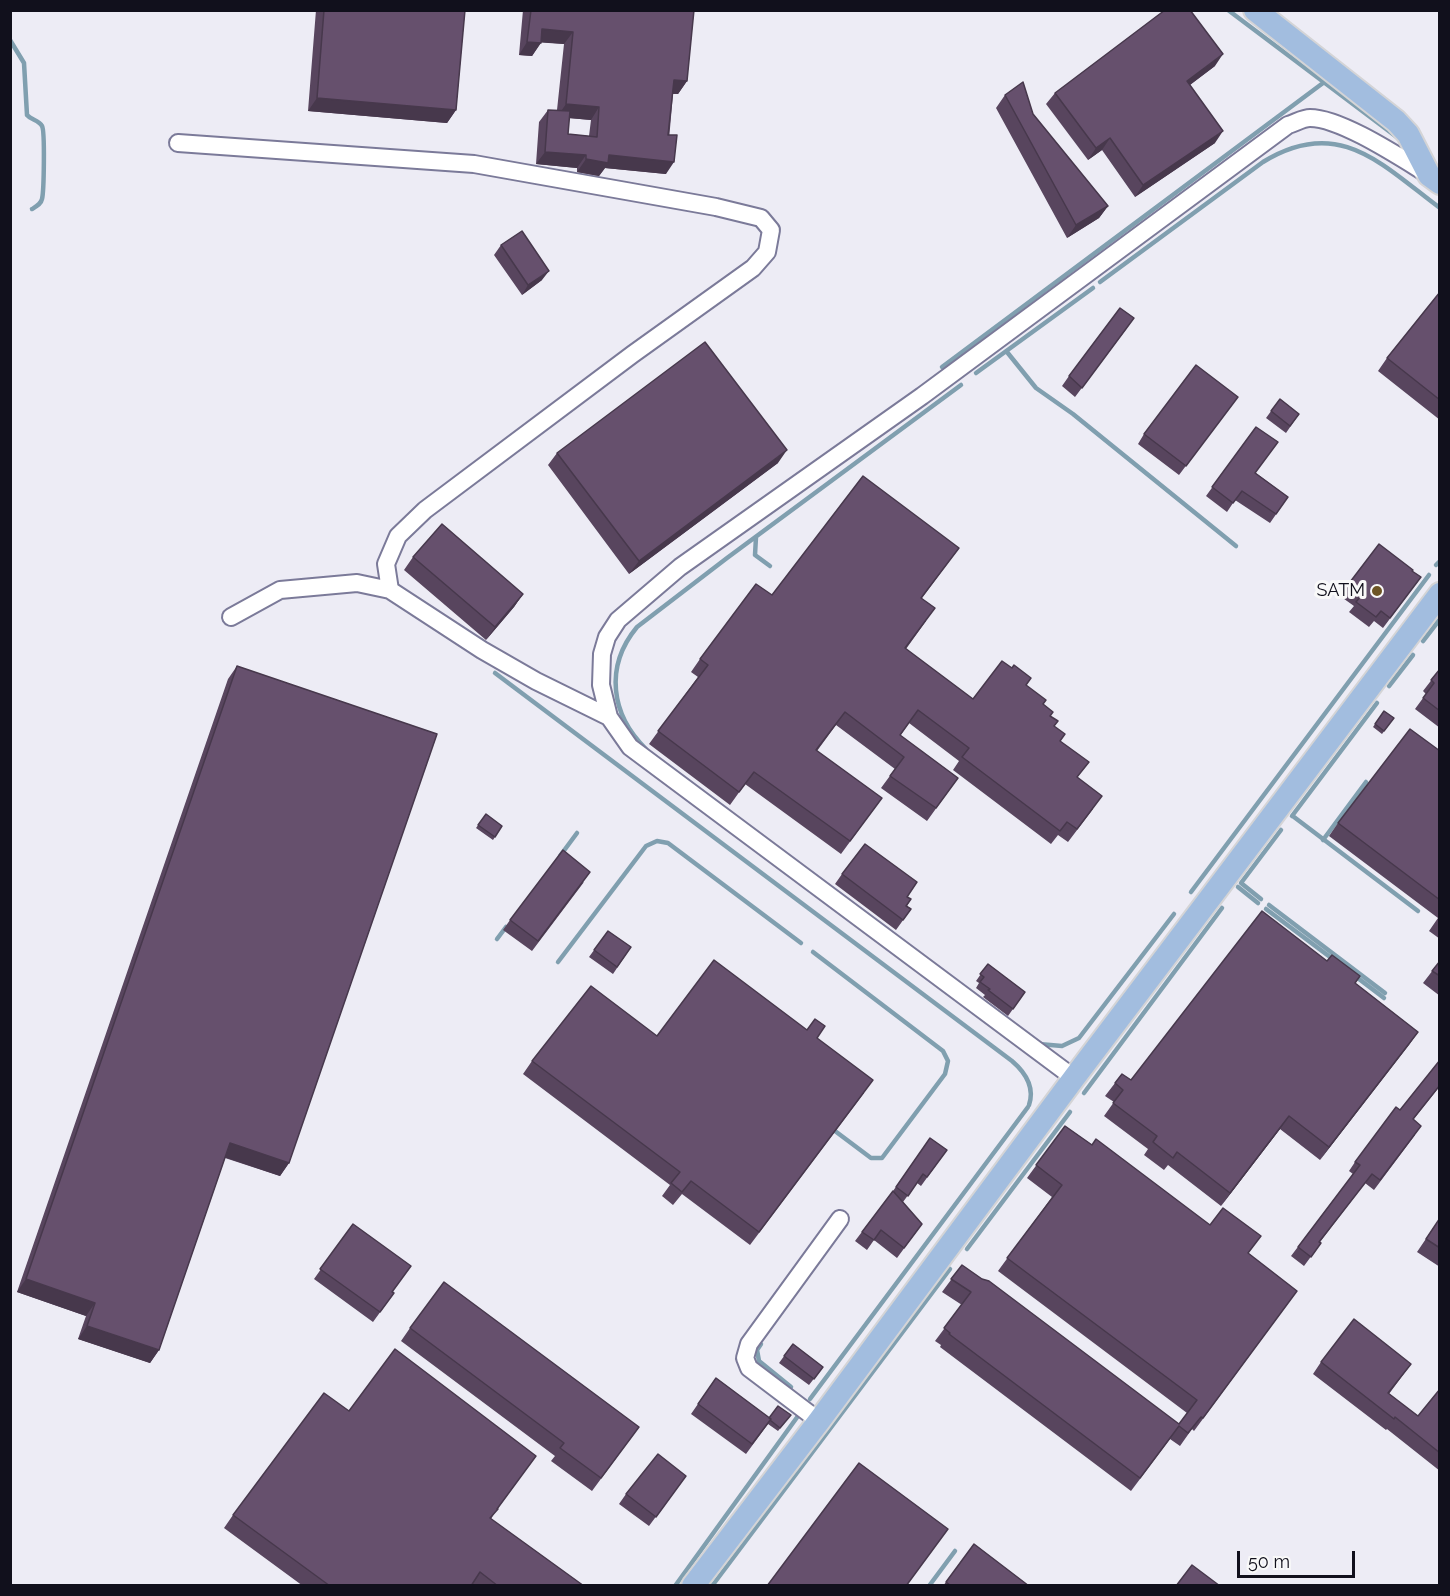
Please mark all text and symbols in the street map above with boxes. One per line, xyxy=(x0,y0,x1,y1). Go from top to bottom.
place label: SATM xyxy=(1317,580,1365,602)
marker: SATM xyxy=(1370,584,1384,598)
scale bar xyxy=(1240,1539,1358,1577)
text: 50 m xyxy=(1248,1551,1290,1572)

